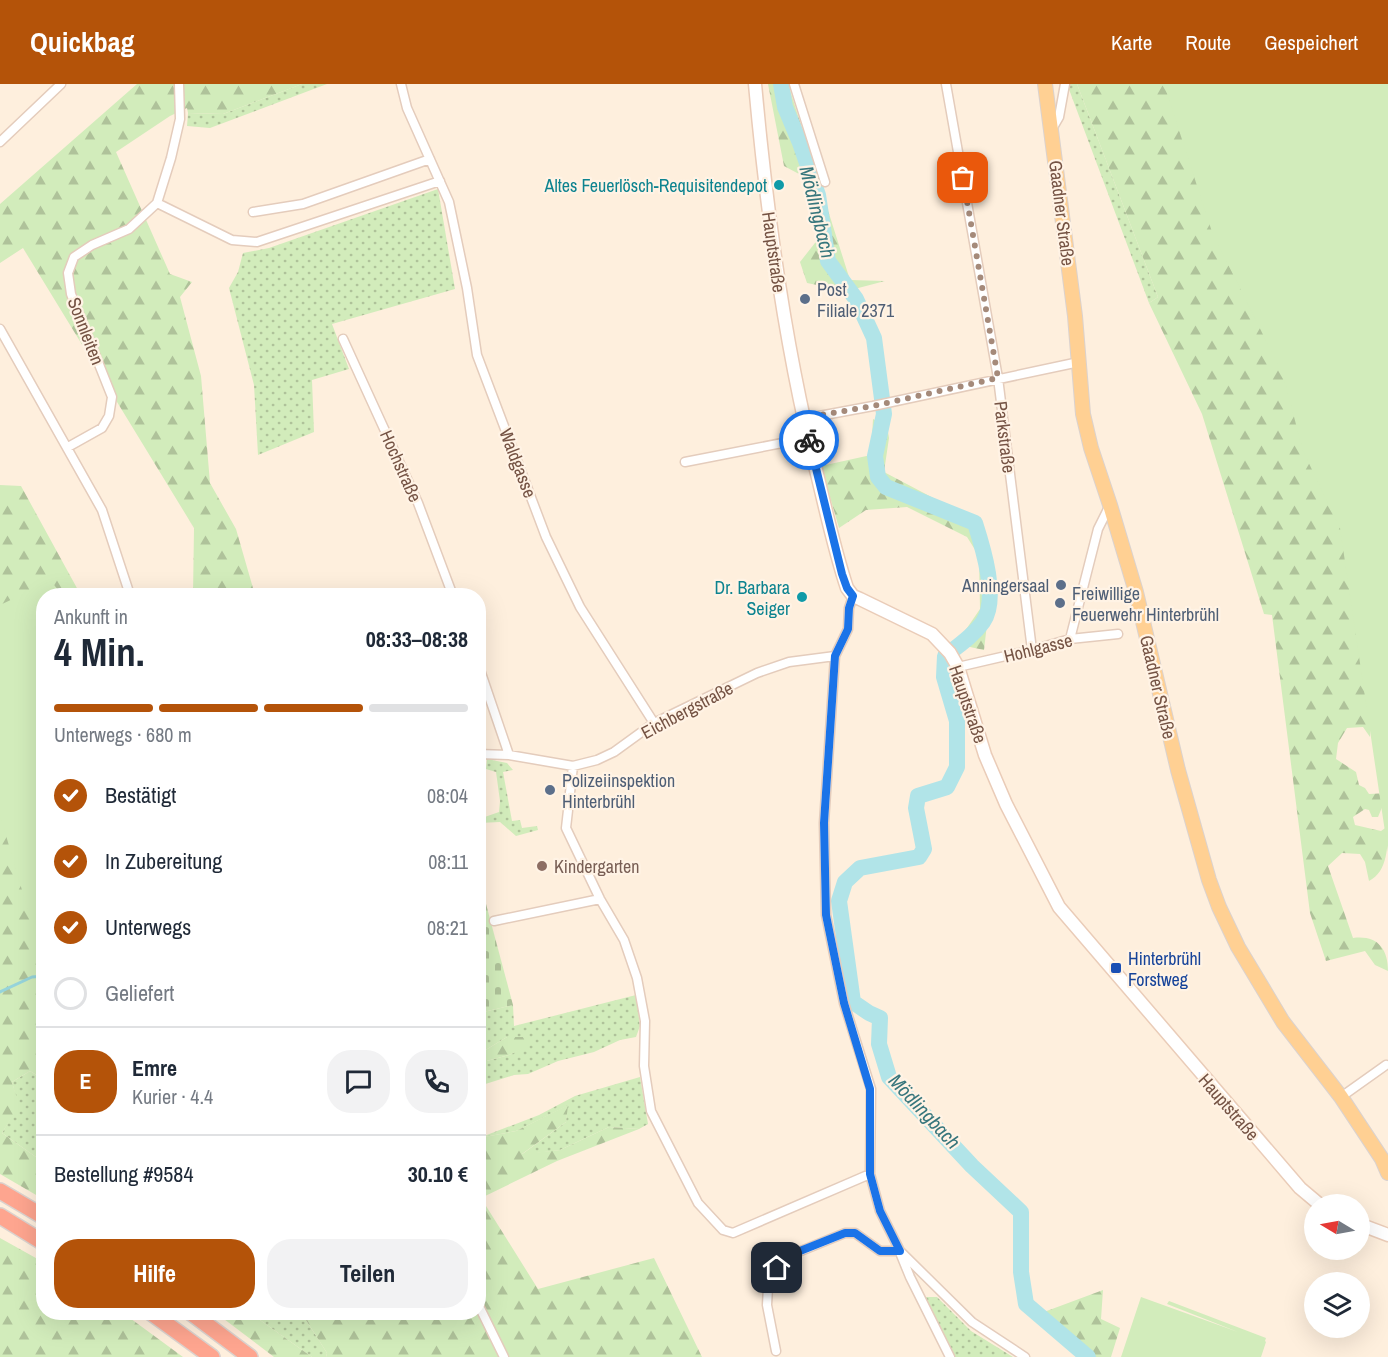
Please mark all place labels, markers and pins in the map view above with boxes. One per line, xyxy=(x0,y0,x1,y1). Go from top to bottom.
pin xyxy=(937,152,988,203)
place label: Altes Feuerlösch-Requisitendepot xyxy=(544,173,767,198)
marker: Altes Feuerlösch-Requisitendepot xyxy=(772,178,786,192)
place label: Post Filiale 2371 xyxy=(817,277,895,323)
marker: Post Filiale 2371 xyxy=(798,292,812,306)
place label: Anningersaal xyxy=(961,573,1049,598)
place label: Dr. Barbara Seiger xyxy=(715,575,790,621)
marker: Anningersaal xyxy=(1054,578,1068,592)
place label: Freiwillige Feuerwehr Hinterbrühl xyxy=(1072,581,1219,627)
marker: Dr. Barbara Seiger xyxy=(795,590,809,604)
marker: Freiwillige Feuerwehr Hinterbrühl xyxy=(1053,596,1067,610)
place label: Polizeiinspektion Hinterbrühl xyxy=(562,768,675,814)
marker: Polizeiinspektion Hinterbrühl xyxy=(543,783,557,797)
place label: Kindergarten xyxy=(554,854,639,879)
marker: Kindergarten xyxy=(535,859,549,873)
place label: Hinterbrühl Forstweg xyxy=(1128,946,1201,992)
marker: Hinterbrühl Forstweg xyxy=(1109,961,1123,975)
pin xyxy=(751,1242,802,1293)

